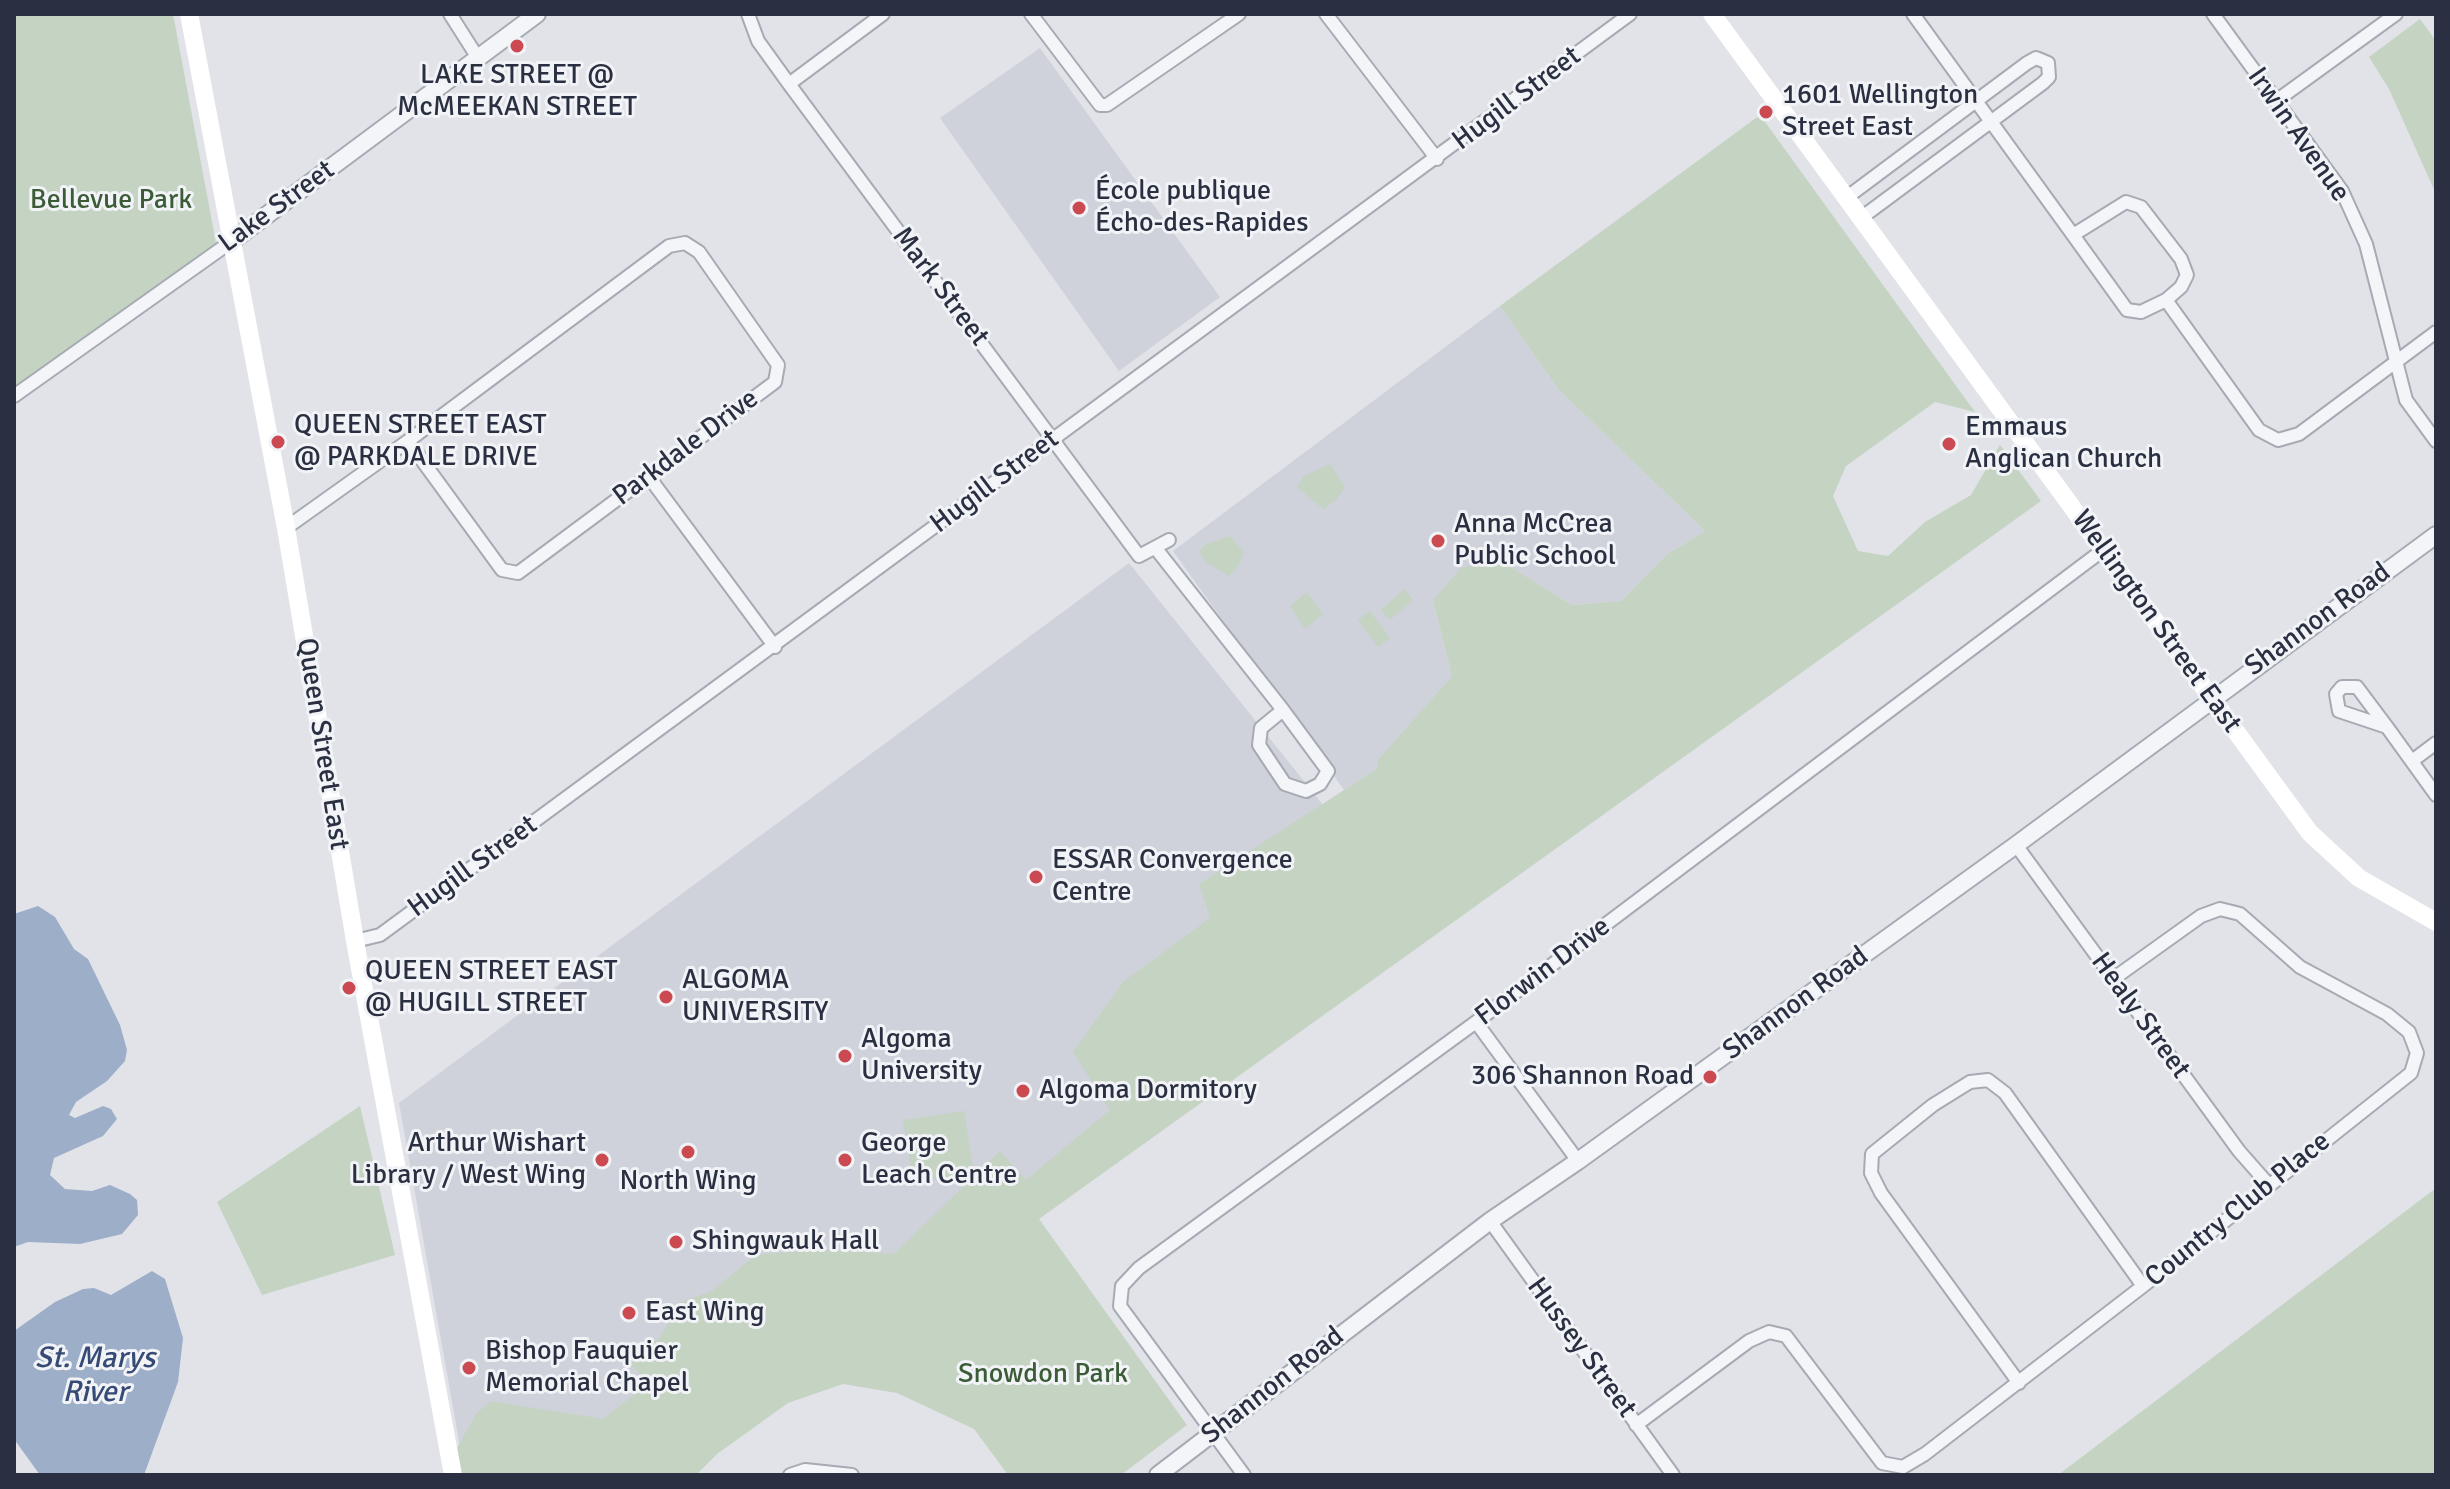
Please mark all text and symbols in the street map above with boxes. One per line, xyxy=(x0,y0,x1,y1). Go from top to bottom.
marker: LAKE STREET @ McMEEKAN STREET xyxy=(508,37,526,55)
street label: Hugill Street xyxy=(1446,40,1588,158)
place label: LAKE STREET @ McMEEKAN STREET xyxy=(397,59,637,125)
street label: Irwin Avenue xyxy=(2239,61,2357,209)
place label: 1601 Wellington Street East xyxy=(1782,79,1978,145)
marker: 1601 Wellington Street East xyxy=(1757,103,1775,121)
street label: Lake Street xyxy=(212,154,342,260)
place label: École publique Écho-des-Rapides xyxy=(1095,175,1309,241)
park label: Bellevue Park xyxy=(30,184,192,218)
marker: École publique Écho-des-Rapides xyxy=(1070,199,1088,217)
street label: Mark Street xyxy=(884,221,996,353)
street label: Parkdale Drive xyxy=(607,382,765,514)
place label: QUEEN STREET EAST @ PARKDALE DRIVE xyxy=(294,409,546,475)
place label: Emmaus Anglican Church xyxy=(1965,411,2162,477)
street label: Hugill Street xyxy=(924,423,1066,541)
marker: QUEEN STREET EAST @ PARKDALE DRIVE xyxy=(269,433,287,451)
marker: Emmaus Anglican Church xyxy=(1940,435,1958,453)
street label: Wellington Street East xyxy=(2064,504,2248,740)
place label: Anna McCrea Public School xyxy=(1454,508,1616,574)
marker: Anna McCrea Public School xyxy=(1429,532,1447,550)
street label: Shannon Road xyxy=(2239,556,2397,684)
street label: Queen Street East xyxy=(289,636,355,852)
street label: Hugill Street xyxy=(402,809,544,925)
place label: ESSAR Convergence Centre xyxy=(1052,844,1293,910)
marker: ESSAR Convergence Centre xyxy=(1027,868,1045,886)
street label: Florwin Drive xyxy=(1469,910,1617,1034)
street label: Shannon Road xyxy=(1717,940,1875,1068)
street label: Healy Street xyxy=(2083,947,2197,1085)
place label: QUEEN STREET EAST @ HUGILL STREET xyxy=(365,955,617,1021)
place label: ALGOMA UNIVERSITY xyxy=(682,964,828,1030)
marker: QUEEN STREET EAST @ HUGILL STREET xyxy=(340,979,358,997)
marker: ALGOMA UNIVERSITY xyxy=(657,988,675,1006)
place label: Algoma University xyxy=(861,1023,982,1089)
marker: Algoma University xyxy=(836,1047,854,1065)
place label: 306 Shannon Road xyxy=(1471,1060,1694,1094)
marker: 306 Shannon Road xyxy=(1701,1068,1719,1086)
place label: Algoma Dormitory xyxy=(1039,1074,1257,1108)
marker: Algoma Dormitory xyxy=(1014,1082,1032,1100)
street label: Country Club Place xyxy=(2139,1125,2337,1295)
place label: Arthur Wishart Library / West Wing xyxy=(351,1127,586,1193)
place label: George Leach Centre xyxy=(861,1127,1017,1193)
marker: North Wing xyxy=(679,1143,697,1161)
marker: Arthur Wishart Library / West Wing xyxy=(593,1151,611,1169)
marker: George Leach Centre xyxy=(836,1151,854,1169)
place label: North Wing xyxy=(619,1165,757,1199)
place label: Shingwauk Hall xyxy=(692,1225,879,1259)
marker: Shingwauk Hall xyxy=(667,1233,685,1251)
street label: Hussey Street xyxy=(1519,1272,1643,1424)
place label: East Wing xyxy=(645,1296,764,1330)
marker: East Wing xyxy=(620,1304,638,1322)
street label: Shannon Road xyxy=(1195,1320,1351,1452)
place label: Bishop Fauquier Memorial Chapel xyxy=(485,1335,689,1401)
water label: St. Marys River xyxy=(35,1341,155,1412)
park label: Snowdon Park xyxy=(958,1358,1128,1392)
marker: Bishop Fauquier Memorial Chapel xyxy=(460,1359,478,1377)

